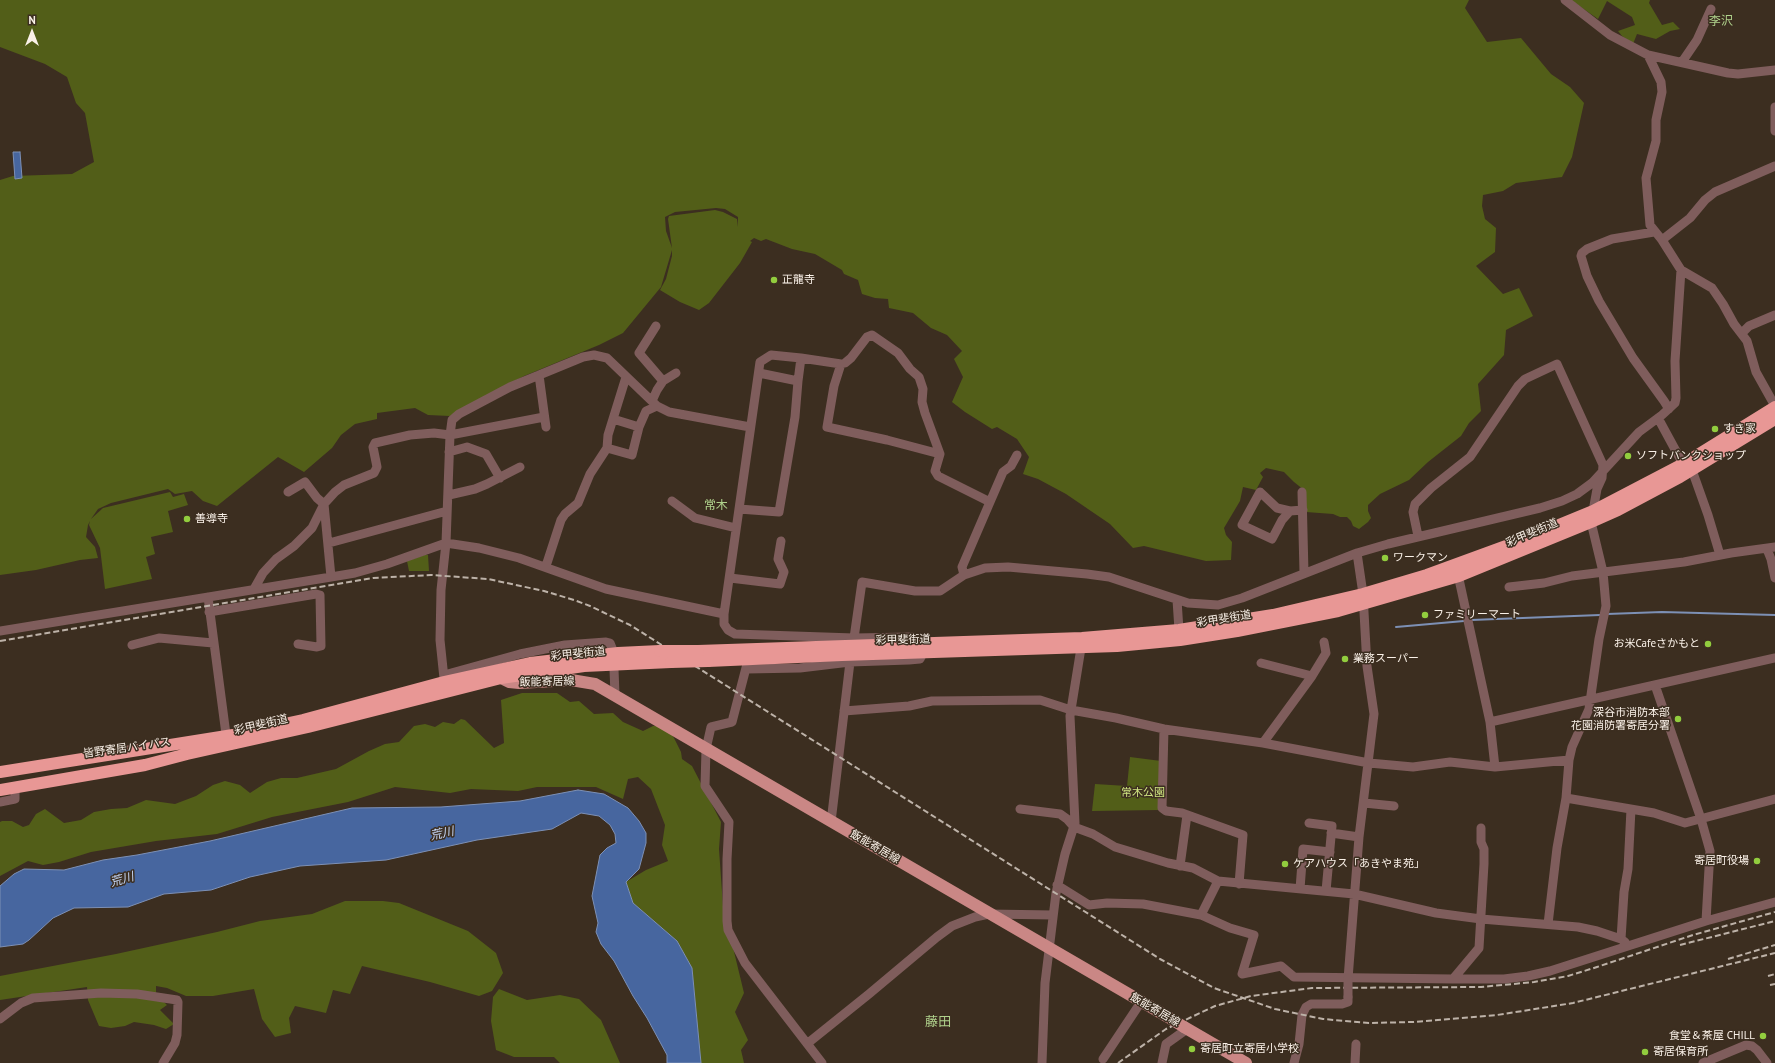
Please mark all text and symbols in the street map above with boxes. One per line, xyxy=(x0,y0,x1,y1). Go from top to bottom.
north arrow xyxy=(12,12,52,52)
text: N xyxy=(28,13,36,27)
district label: 李沢 xyxy=(1709,15,1733,29)
place label: 正龍寺 xyxy=(782,273,815,287)
marker: 正龍寺 xyxy=(769,275,779,285)
place label: すき家 xyxy=(1723,422,1756,436)
marker: すき家 xyxy=(1710,424,1720,434)
place label: ソフトバンクショップ xyxy=(1636,449,1746,463)
marker: ソフトバンクショップ xyxy=(1623,451,1633,461)
district label: 常木 xyxy=(704,499,728,513)
place label: 善導寺 xyxy=(195,512,228,526)
marker: 善導寺 xyxy=(182,514,192,524)
street label: 彩甲斐街道 xyxy=(1504,516,1560,550)
place label: ワークマン xyxy=(1393,551,1448,565)
marker: ワークマン xyxy=(1380,553,1390,563)
street label: 彩甲斐街道 xyxy=(1196,608,1252,630)
place label: ファミリーマート xyxy=(1433,608,1521,622)
marker: ファミリーマート xyxy=(1420,610,1430,620)
street label: 彩甲斐街道 xyxy=(875,633,931,647)
place label: お米Cafeさかもと xyxy=(1613,637,1700,651)
marker: お米Cafeさかもと xyxy=(1703,639,1713,649)
street label: 彩甲斐街道 xyxy=(550,645,606,663)
place label: 業務スーパー xyxy=(1353,652,1419,666)
marker: 業務スーパー xyxy=(1340,654,1350,664)
street label: 飯能寄居線 xyxy=(519,675,575,689)
place label: 深谷市消防本部 花園消防署寄居分署 xyxy=(1571,706,1670,732)
street label: 彩甲斐街道 xyxy=(233,712,289,738)
marker: 深谷市消防本部 花園消防署寄居分署 xyxy=(1673,714,1683,724)
street label: 皆野寄居バイパス xyxy=(83,735,171,761)
park label: 常木公園 xyxy=(1121,786,1165,800)
water label: 荒川 xyxy=(429,824,455,844)
street label: 飯能寄居線 xyxy=(848,828,902,866)
place label: 寄居町役場 xyxy=(1694,854,1749,868)
marker: 寄居町役場 xyxy=(1752,856,1762,866)
place label: ケアハウス「あきやま苑」 xyxy=(1293,857,1425,871)
marker: ケアハウス「あきやま苑」 xyxy=(1280,859,1290,869)
water label: 荒川 xyxy=(108,870,136,890)
street label: 飯能寄居線 xyxy=(1128,991,1182,1029)
district label: 藤田 xyxy=(925,1014,951,1030)
place label: 食堂＆茶屋 CHILL xyxy=(1669,1029,1755,1043)
marker: 食堂＆茶屋 CHILL xyxy=(1758,1031,1768,1041)
place label: 寄居町立寄居小学校 xyxy=(1200,1042,1299,1056)
marker: 寄居町立寄居小学校 xyxy=(1187,1044,1197,1054)
place label: 寄居保育所 xyxy=(1653,1045,1708,1059)
marker: 寄居保育所 xyxy=(1640,1047,1650,1057)

